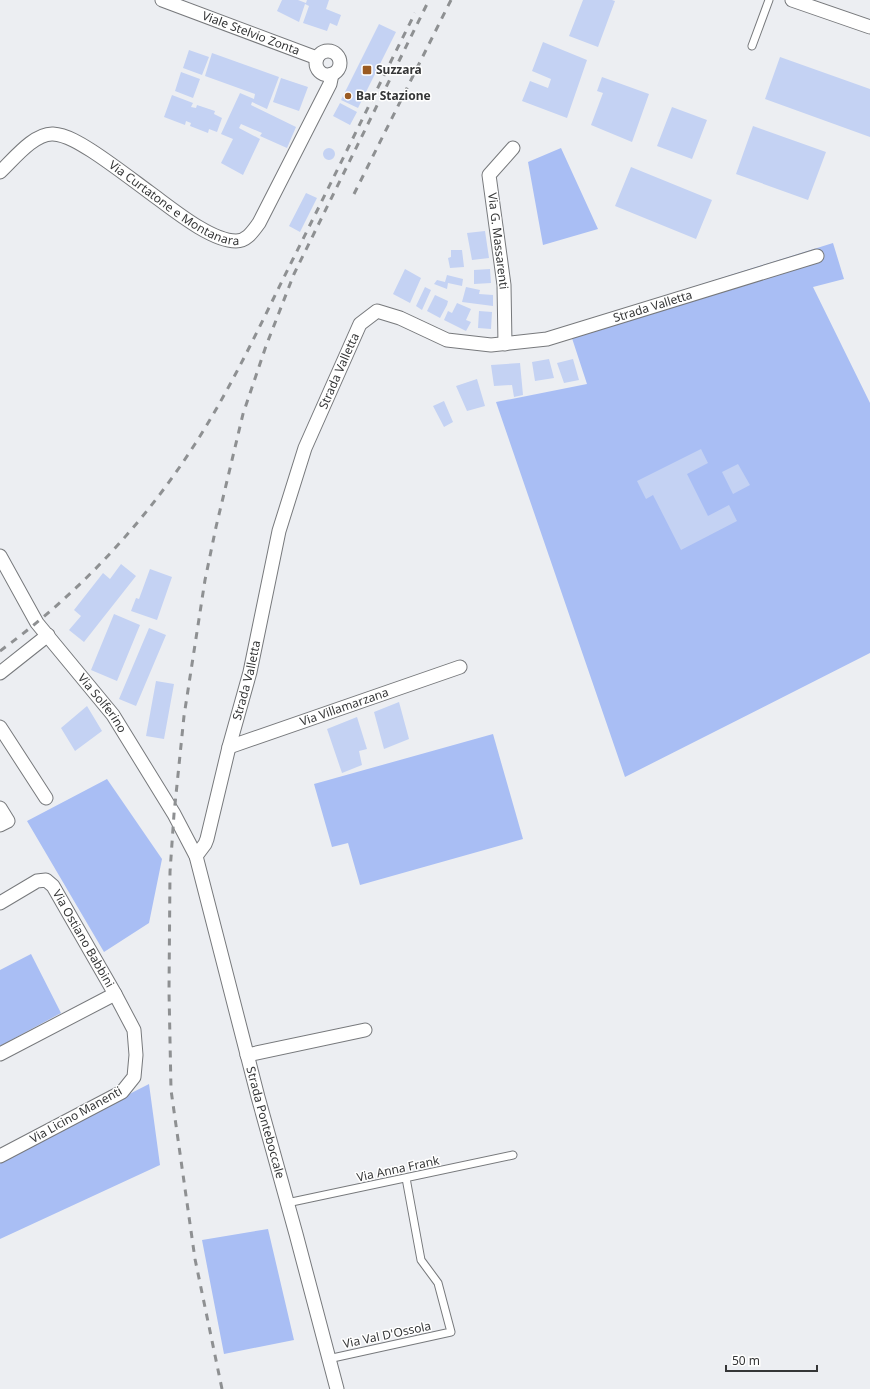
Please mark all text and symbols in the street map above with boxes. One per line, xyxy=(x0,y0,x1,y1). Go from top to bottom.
street label: Viale Stelvio Zonta xyxy=(200,7,302,59)
place label: Suzzara xyxy=(376,61,422,78)
marker: Suzzara xyxy=(361,64,373,76)
place label: Bar Stazione xyxy=(356,87,431,104)
marker: Bar Stazione xyxy=(343,91,353,101)
street label: Via Curtatone e Montanara xyxy=(106,156,239,249)
street label: Via G. Massarenti xyxy=(484,192,513,290)
street label: Strada Valletta xyxy=(611,286,694,326)
street label: Strada Valletta xyxy=(314,330,363,412)
street label: Strada Valletta xyxy=(228,639,264,722)
street label: Via Solferino xyxy=(74,670,131,736)
street label: Via Villamarzana xyxy=(297,683,391,730)
street label: Via Ostiano Babbini xyxy=(49,886,118,990)
street label: Strada Ponteboccale xyxy=(242,1065,289,1181)
street label: Via Licino Manenti xyxy=(27,1082,125,1147)
street label: Via Anna Frank xyxy=(355,1151,441,1186)
street label: Via Val D'Ossola xyxy=(341,1317,432,1352)
scale bar xyxy=(726,1347,817,1373)
text: 50 m xyxy=(732,1352,760,1369)

